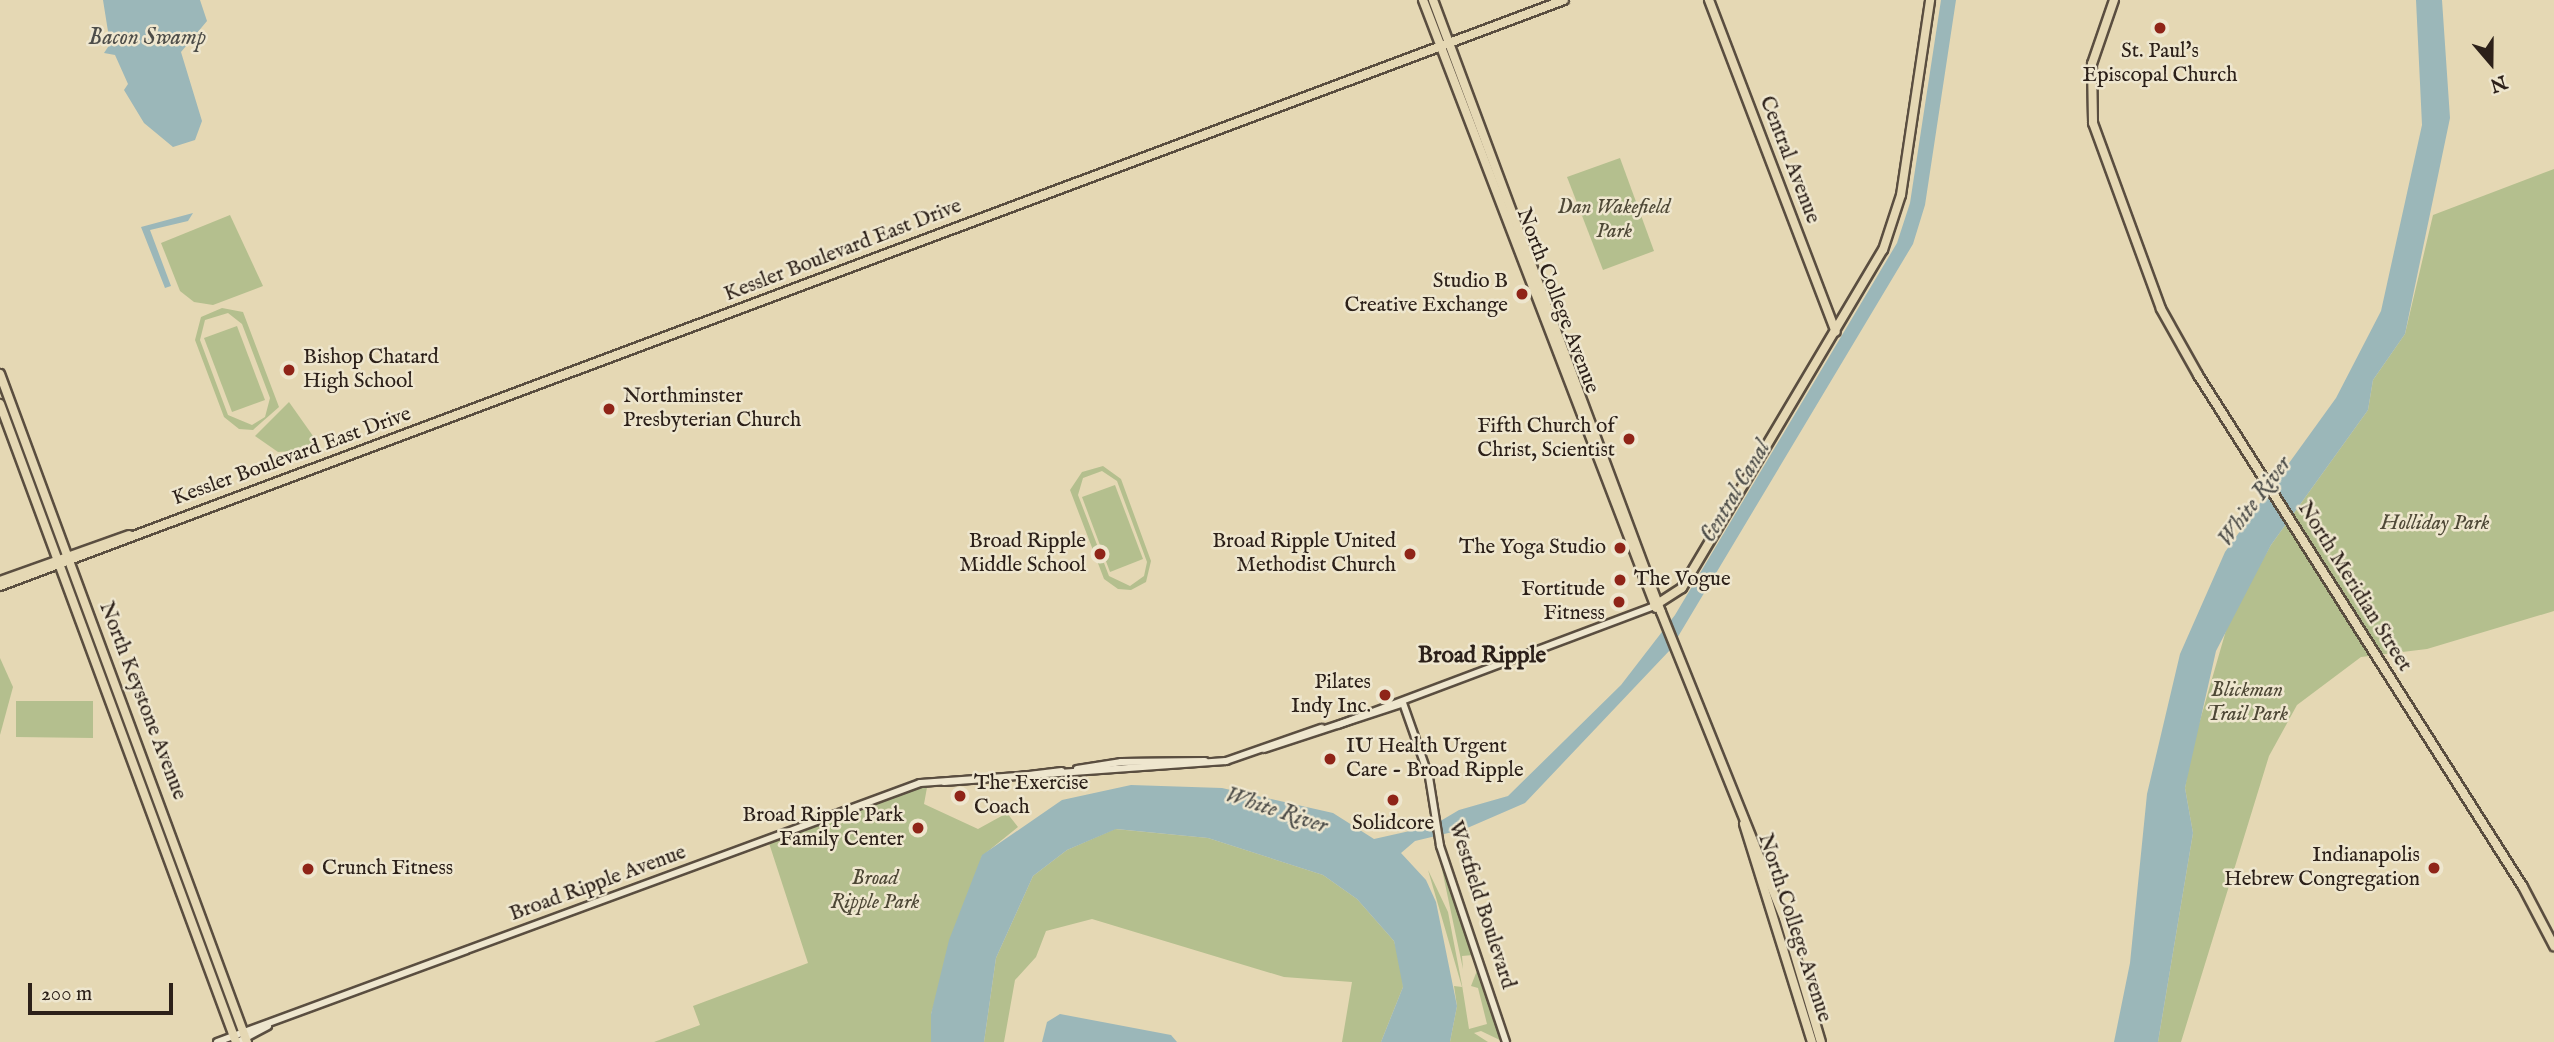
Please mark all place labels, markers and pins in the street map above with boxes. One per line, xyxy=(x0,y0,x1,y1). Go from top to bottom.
marker: St. Paul's Episcopal Church xyxy=(2152,20,2168,36)
place label: St. Paul's Episcopal Church xyxy=(2083,39,2237,89)
place label: Studio B Creative Exchange xyxy=(1344,269,1508,319)
marker: Studio B Creative Exchange xyxy=(1514,286,1530,302)
place label: Bishop Chatard High School xyxy=(303,345,439,395)
marker: Bishop Chatard High School xyxy=(281,362,297,378)
place label: Northminster Presbyterian Church xyxy=(623,384,801,434)
marker: Northminster Presbyterian Church xyxy=(601,401,617,417)
place label: Fifth Church of Christ, Scientist xyxy=(1477,414,1615,464)
marker: Fifth Church of Christ, Scientist xyxy=(1621,431,1637,447)
place label: Broad Ripple Middle School xyxy=(959,529,1086,579)
place label: Broad Ripple United Methodist Church xyxy=(1212,529,1396,579)
place label: The Yoga Studio xyxy=(1459,535,1606,561)
marker: The Yoga Studio xyxy=(1612,540,1628,556)
marker: Broad Ripple Middle School xyxy=(1092,546,1108,562)
marker: Broad Ripple United Methodist Church xyxy=(1402,546,1418,562)
place label: The Vogue xyxy=(1634,567,1731,593)
marker: The Vogue xyxy=(1612,572,1628,588)
place label: Fortitude Fitness xyxy=(1521,577,1605,627)
marker: Fortitude Fitness xyxy=(1611,594,1627,610)
place label: Pilates Indy Inc. xyxy=(1291,670,1371,720)
marker: Pilates Indy Inc. xyxy=(1377,687,1393,703)
place label: IU Health Urgent Care - Broad Ripple xyxy=(1346,734,1524,784)
marker: IU Health Urgent Care - Broad Ripple xyxy=(1320,749,1340,769)
place label: The Exercise Coach xyxy=(974,771,1088,821)
marker: The Exercise Coach xyxy=(952,788,968,804)
marker: Solidcore xyxy=(1385,792,1401,808)
place label: Broad Ripple Park Family Center xyxy=(742,803,904,853)
place label: Solidcore xyxy=(1352,811,1434,837)
marker: Broad Ripple Park Family Center xyxy=(910,820,926,836)
place label: Indianapolis Hebrew Congregation xyxy=(2224,843,2420,893)
place label: Crunch Fitness xyxy=(322,856,453,882)
marker: Indianapolis Hebrew Congregation xyxy=(2426,860,2442,876)
marker: Crunch Fitness xyxy=(300,861,316,877)

